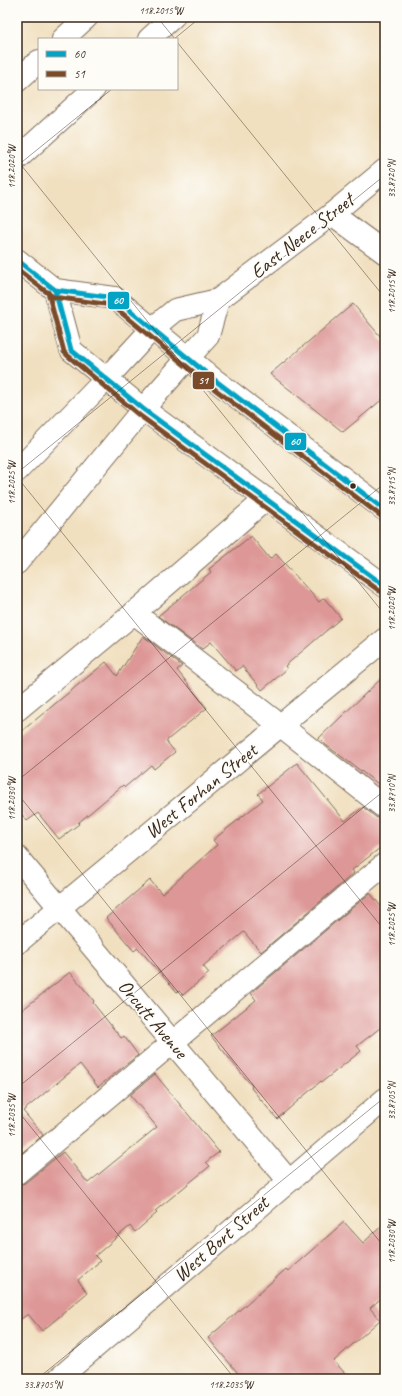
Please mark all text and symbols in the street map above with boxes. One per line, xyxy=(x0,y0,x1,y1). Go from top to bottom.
text: 118.2015°W xyxy=(139,4,185,17)
legend xyxy=(38,38,178,90)
text: 60 xyxy=(74,46,86,62)
text: 51 xyxy=(74,66,85,82)
text: 118.2020°W xyxy=(5,143,18,189)
text: 33.8720°N xyxy=(385,158,398,198)
street label: East Neece Street xyxy=(245,186,361,284)
text: 118.2015°W xyxy=(385,268,398,314)
line badge: 60 xyxy=(107,291,130,310)
text: 60 xyxy=(113,293,124,307)
line badge: 51 xyxy=(192,371,215,390)
text: 51 xyxy=(198,373,209,387)
line badge: 60 xyxy=(284,432,307,451)
text: 60 xyxy=(290,434,301,448)
text: 118.2025°W xyxy=(5,459,18,505)
text: 33.8715°N xyxy=(385,466,398,506)
unlabelled marker xyxy=(348,481,358,491)
text: 118.2020°W xyxy=(385,585,398,631)
street label: West Forhan Street xyxy=(140,737,264,844)
text: 33.8710°N xyxy=(385,773,398,813)
text: 118.2030°W xyxy=(5,775,18,821)
text: 118.2025°W xyxy=(385,901,398,947)
street label: Orcutt Avenue xyxy=(113,974,194,1065)
text: 33.8705°N xyxy=(385,1080,398,1120)
text: 118.2035°W xyxy=(5,1092,18,1138)
street label: West Bort Street xyxy=(168,1189,276,1287)
text: 118.2030°W xyxy=(385,1218,398,1264)
text: 33.8705°N xyxy=(24,1378,64,1391)
text: 118.2035°W xyxy=(209,1378,255,1391)

